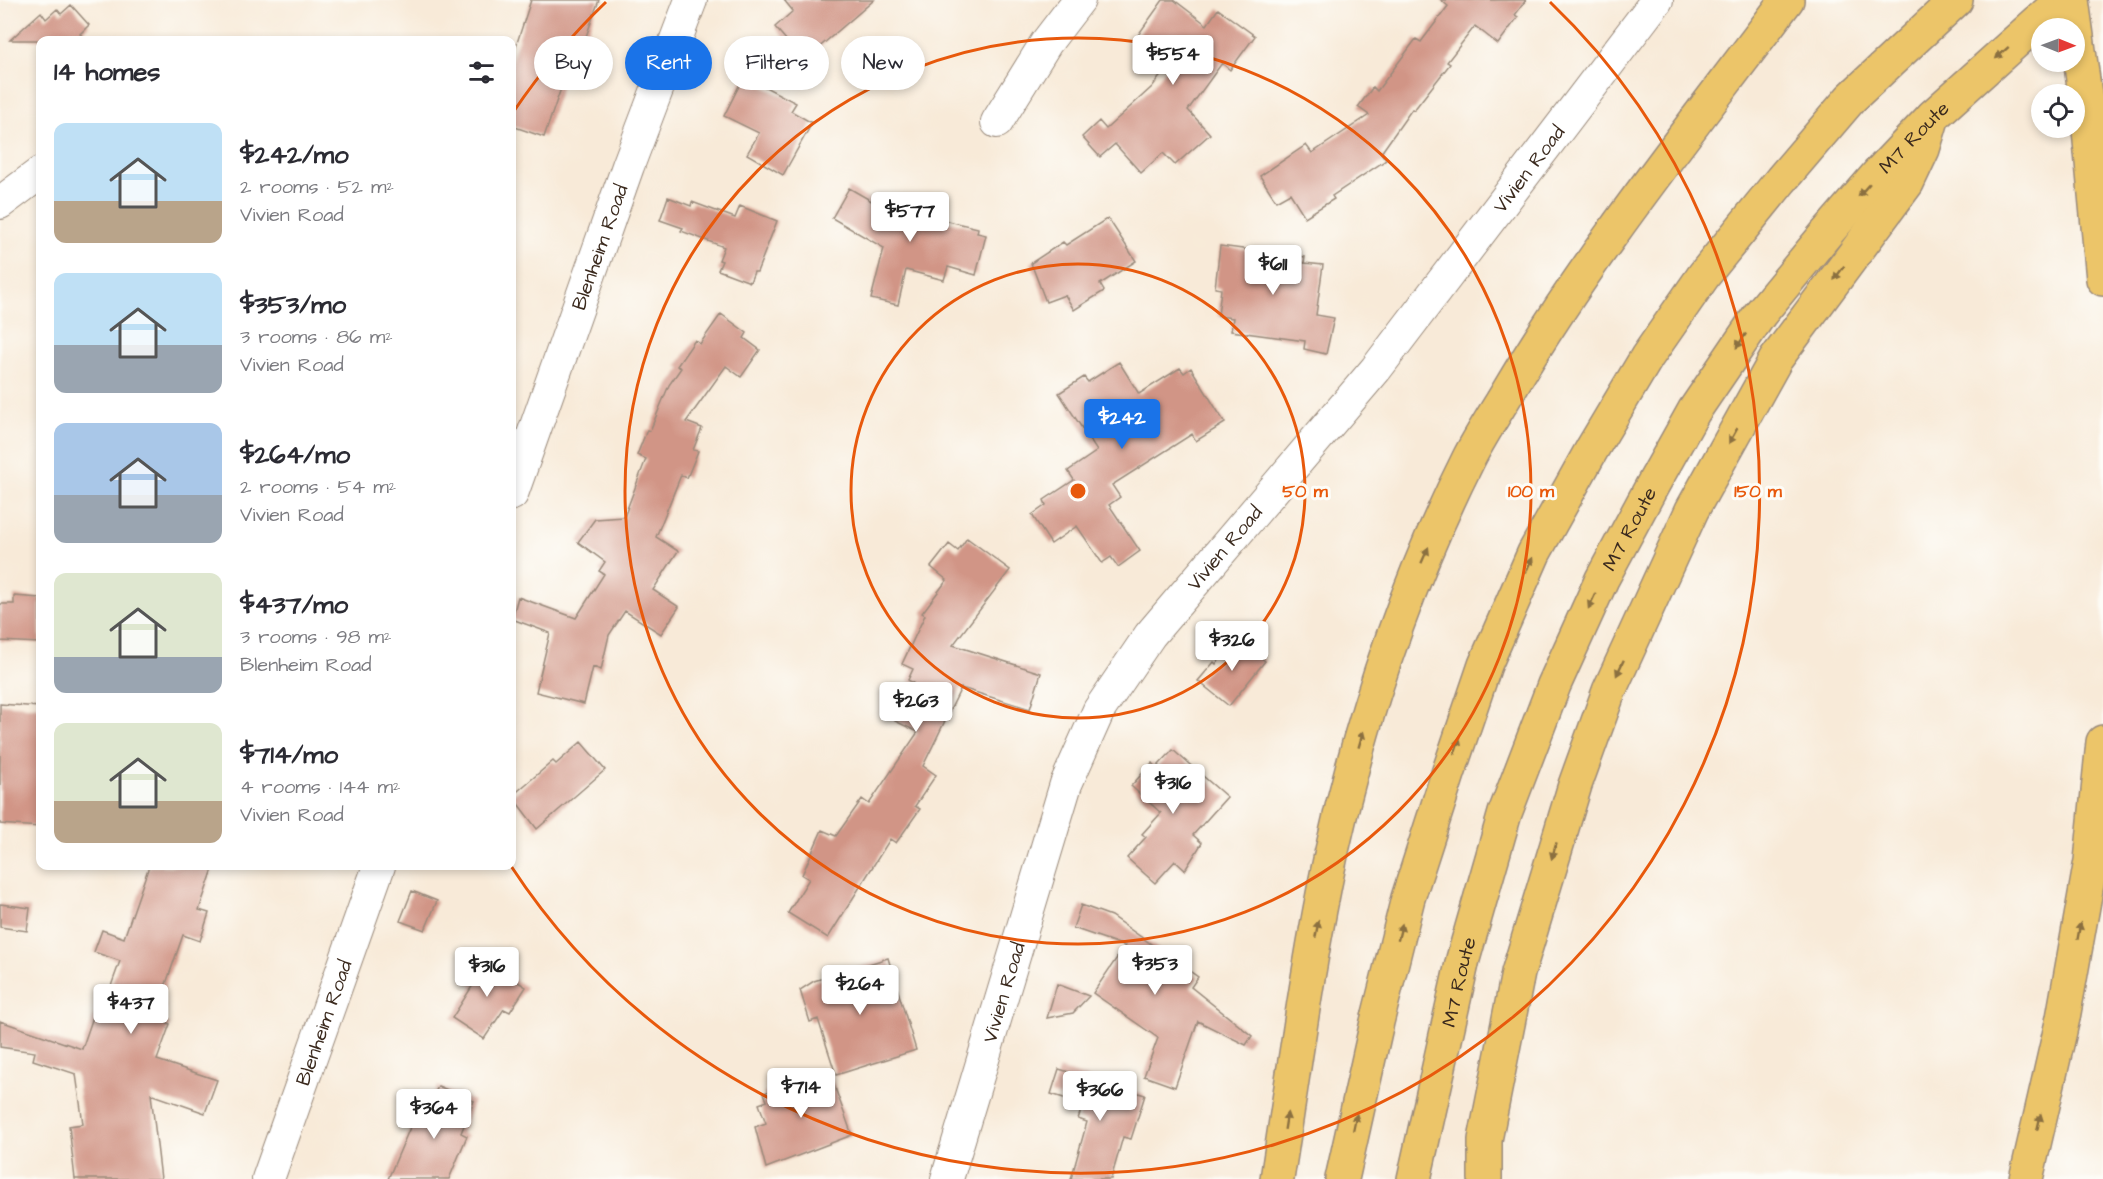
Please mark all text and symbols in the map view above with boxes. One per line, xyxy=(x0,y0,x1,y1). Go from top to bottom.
north arrow xyxy=(2031,18,2085,72)
map controls xyxy=(2031,18,2085,138)
pin: $554 xyxy=(1137,35,1209,86)
chip: Buy xyxy=(534,36,613,90)
chip: Rent xyxy=(625,36,712,90)
chip: Filters xyxy=(724,36,829,90)
chip: New xyxy=(841,36,925,90)
text: $554 xyxy=(1146,40,1200,68)
one-way arrow xyxy=(1995,46,2010,59)
text: 14 homes xyxy=(54,54,160,90)
icon: filters xyxy=(465,56,498,89)
button: locate xyxy=(2031,84,2085,138)
street label: M7 Route xyxy=(1872,95,1956,180)
street label: Vivien Road xyxy=(1487,120,1572,219)
text: $242/mo xyxy=(240,137,349,173)
icon: home xyxy=(102,147,174,219)
text: 2 rooms · 52 m² xyxy=(240,173,394,201)
street label: Blenheim Road xyxy=(565,181,635,314)
one-way arrow xyxy=(1858,182,1871,197)
pin: $577 xyxy=(874,192,946,243)
text: $577 xyxy=(885,197,935,225)
text: Vivien Road xyxy=(240,201,344,229)
pin: $611 xyxy=(1237,245,1309,296)
text: $611 xyxy=(1259,250,1287,278)
one-way arrow xyxy=(1833,264,1845,280)
text: $353/mo xyxy=(240,287,346,323)
icon: home xyxy=(102,297,174,369)
text: 3 rooms · 86 m² xyxy=(240,323,393,351)
one-way arrow xyxy=(1736,333,1747,350)
text: Vivien Road xyxy=(240,351,344,379)
pin: $242 xyxy=(1086,399,1158,450)
text: $242 xyxy=(1098,404,1146,432)
one-way arrow xyxy=(1728,428,1738,445)
text: $264/mo xyxy=(240,437,350,473)
icon: home xyxy=(102,447,174,519)
text: 2 rooms · 54 m² xyxy=(240,473,396,501)
text: 50 m xyxy=(1282,479,1329,504)
text: 100 m xyxy=(1508,479,1555,504)
text: 150 m xyxy=(1734,479,1783,504)
centre of rings xyxy=(1068,481,1088,501)
street label: M7 Route xyxy=(1596,482,1664,576)
street label: Vivien Road xyxy=(1181,500,1269,597)
text: Vivien Road xyxy=(240,501,344,529)
one-way arrow xyxy=(1420,546,1429,563)
one-way arrow xyxy=(1524,555,1534,573)
text: $437/mo xyxy=(240,587,348,623)
one-way arrow xyxy=(1587,592,1597,610)
icon: home xyxy=(102,597,174,669)
pin: $326 xyxy=(1196,621,1268,672)
text: 3 rooms · 98 m² xyxy=(240,623,392,651)
text: $326 xyxy=(1209,626,1255,654)
text: Blenheim Road xyxy=(240,651,371,679)
one-way arrow xyxy=(1615,659,1625,677)
pin: $263 xyxy=(880,682,952,733)
text: $263 xyxy=(893,687,939,715)
one-way arrow xyxy=(1357,730,1366,748)
text: $714/mo xyxy=(240,737,338,773)
one-way arrow xyxy=(1453,737,1463,755)
icon: home xyxy=(102,747,174,819)
pin: $316 xyxy=(1137,764,1209,815)
text: $316 xyxy=(1155,769,1191,797)
text: 4 rooms · 144 m² xyxy=(240,773,400,801)
text: Vivien Road xyxy=(240,801,344,829)
one-way arrow xyxy=(1549,842,1559,860)
one-way arrow xyxy=(1313,919,1322,938)
one-way arrow xyxy=(2074,921,2083,940)
one-way arrow xyxy=(1395,923,1405,941)
street label: M7 Route xyxy=(1435,934,1484,1030)
street label: Vivien Road xyxy=(976,939,1033,1046)
pin: $353 xyxy=(1119,945,1191,996)
pin: $316 xyxy=(451,947,523,998)
text: $353 xyxy=(1132,950,1178,978)
text: $316 xyxy=(469,952,505,980)
street label: Blenheim Road xyxy=(289,956,360,1090)
pin: $264 xyxy=(824,965,896,1016)
text: $264 xyxy=(836,970,884,998)
pin: $437 xyxy=(95,984,167,1035)
text: $437 xyxy=(107,989,155,1017)
pin: $714 xyxy=(765,1068,837,1119)
pin: $366 xyxy=(1064,1071,1136,1122)
text: $714 xyxy=(781,1073,821,1101)
text: $366 xyxy=(1077,1076,1123,1104)
pin: $364 xyxy=(398,1089,470,1140)
text: $364 xyxy=(410,1094,458,1122)
one-way arrow xyxy=(1282,1112,1291,1131)
one-way arrow xyxy=(1350,1113,1360,1131)
one-way arrow xyxy=(2035,1113,2045,1131)

